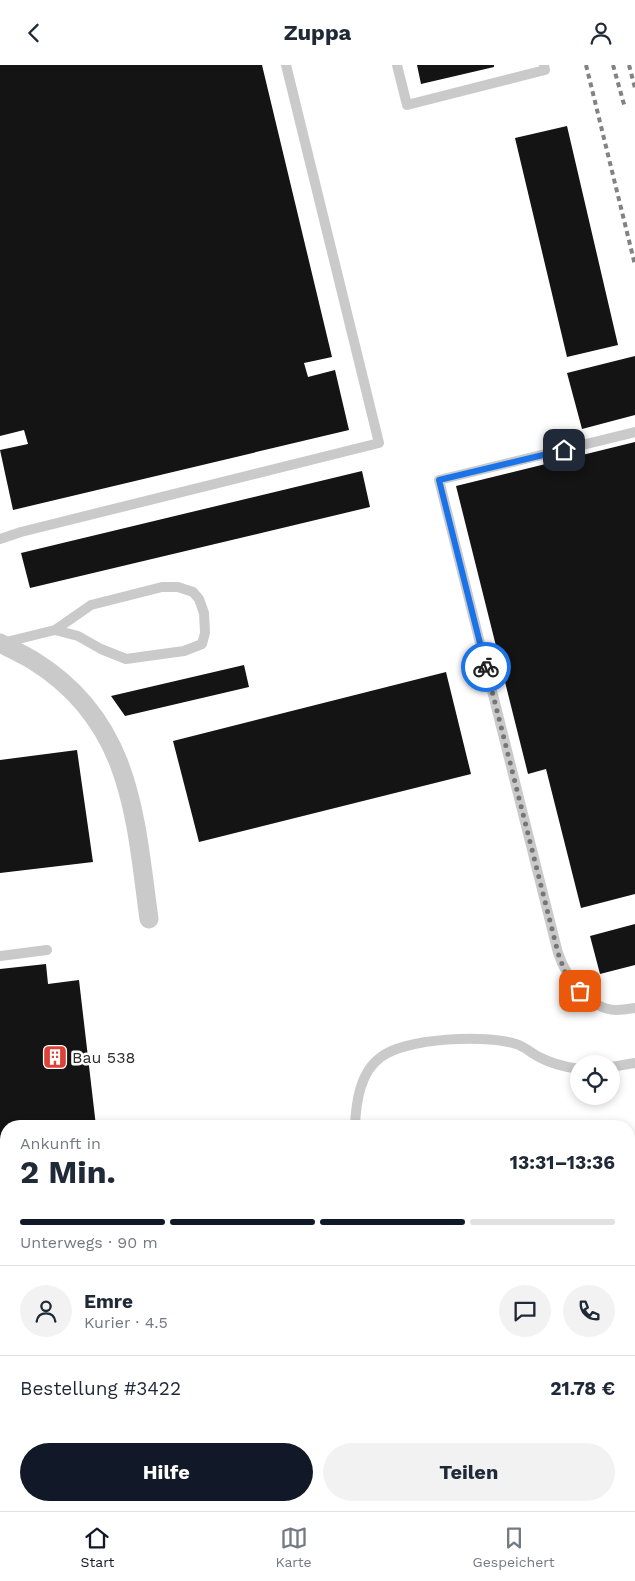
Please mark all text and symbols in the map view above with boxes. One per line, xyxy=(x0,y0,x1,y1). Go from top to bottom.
icon: back xyxy=(20,19,48,47)
icon: person xyxy=(587,19,615,47)
text: Zuppa xyxy=(284,20,351,45)
pin xyxy=(543,429,585,471)
icon: home xyxy=(550,436,578,464)
courier xyxy=(461,642,511,692)
icon: bike xyxy=(472,653,500,681)
pin xyxy=(559,970,601,1012)
icon: bag xyxy=(566,977,594,1005)
building icon: Bau 538 xyxy=(42,1044,68,1070)
place label: Bau 538 xyxy=(72,1048,135,1067)
map controls xyxy=(570,1055,620,1105)
button: locate xyxy=(570,1055,620,1105)
text: Ankunft in xyxy=(20,1134,101,1153)
text: 13:31–13:36 xyxy=(510,1151,615,1174)
text: 2 Min. xyxy=(20,1153,116,1191)
text: Unterwegs · 90 m xyxy=(20,1233,158,1252)
button: person xyxy=(20,1285,72,1337)
button: chat xyxy=(499,1285,551,1337)
button: phone xyxy=(563,1285,615,1337)
text: Emre xyxy=(84,1290,133,1313)
text: Kurier · 4.5 xyxy=(84,1313,168,1332)
text: Bestellung #3422 xyxy=(20,1377,181,1400)
text: 21.78 € xyxy=(550,1377,615,1400)
button: Hilfe xyxy=(20,1443,313,1501)
button: Teilen xyxy=(323,1443,615,1501)
tab: Start xyxy=(81,1524,114,1570)
tab: Karte xyxy=(275,1524,312,1570)
tab: Gespeichert xyxy=(473,1524,555,1570)

